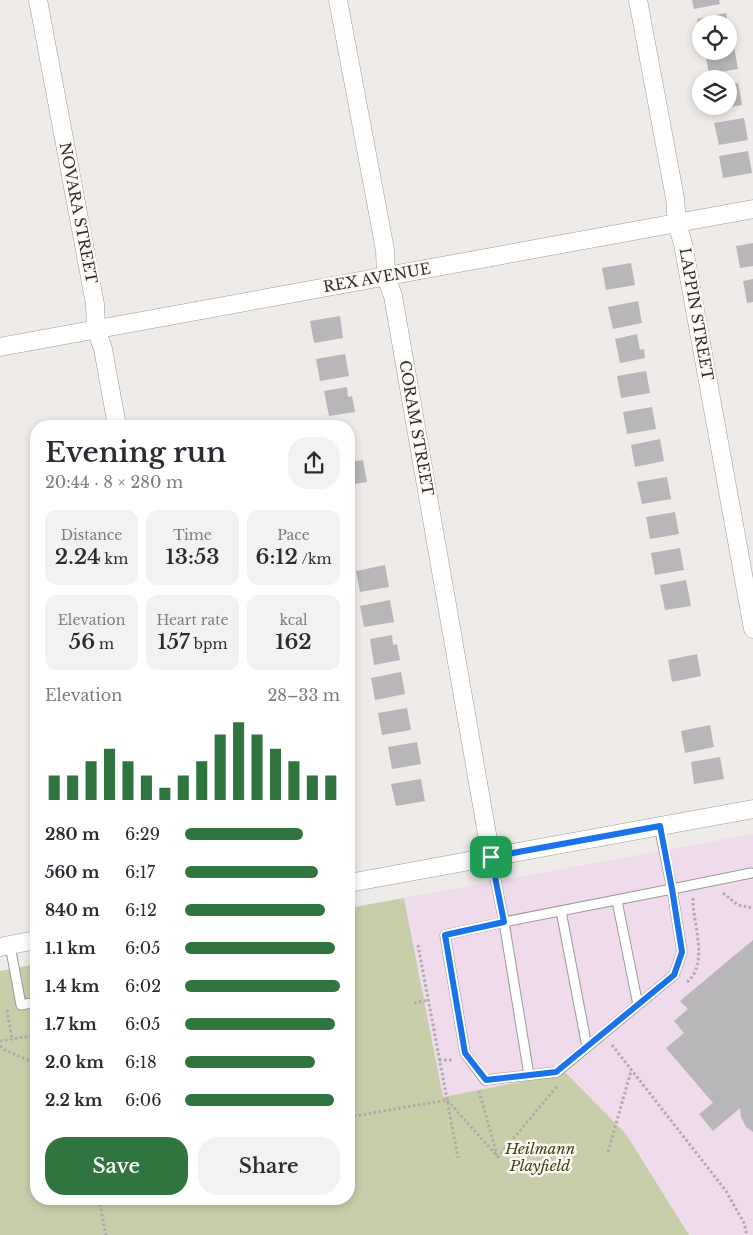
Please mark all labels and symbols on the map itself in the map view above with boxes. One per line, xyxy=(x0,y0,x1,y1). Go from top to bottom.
street label: NOVARA STREET xyxy=(55,141,102,285)
street label: LAPPIN STREET xyxy=(675,246,718,382)
street label: REX AVENUE xyxy=(322,259,432,296)
street label: CORAM STREET xyxy=(395,359,438,497)
pin xyxy=(470,836,512,878)
park label: Heilmann Playfield xyxy=(504,1139,575,1175)

